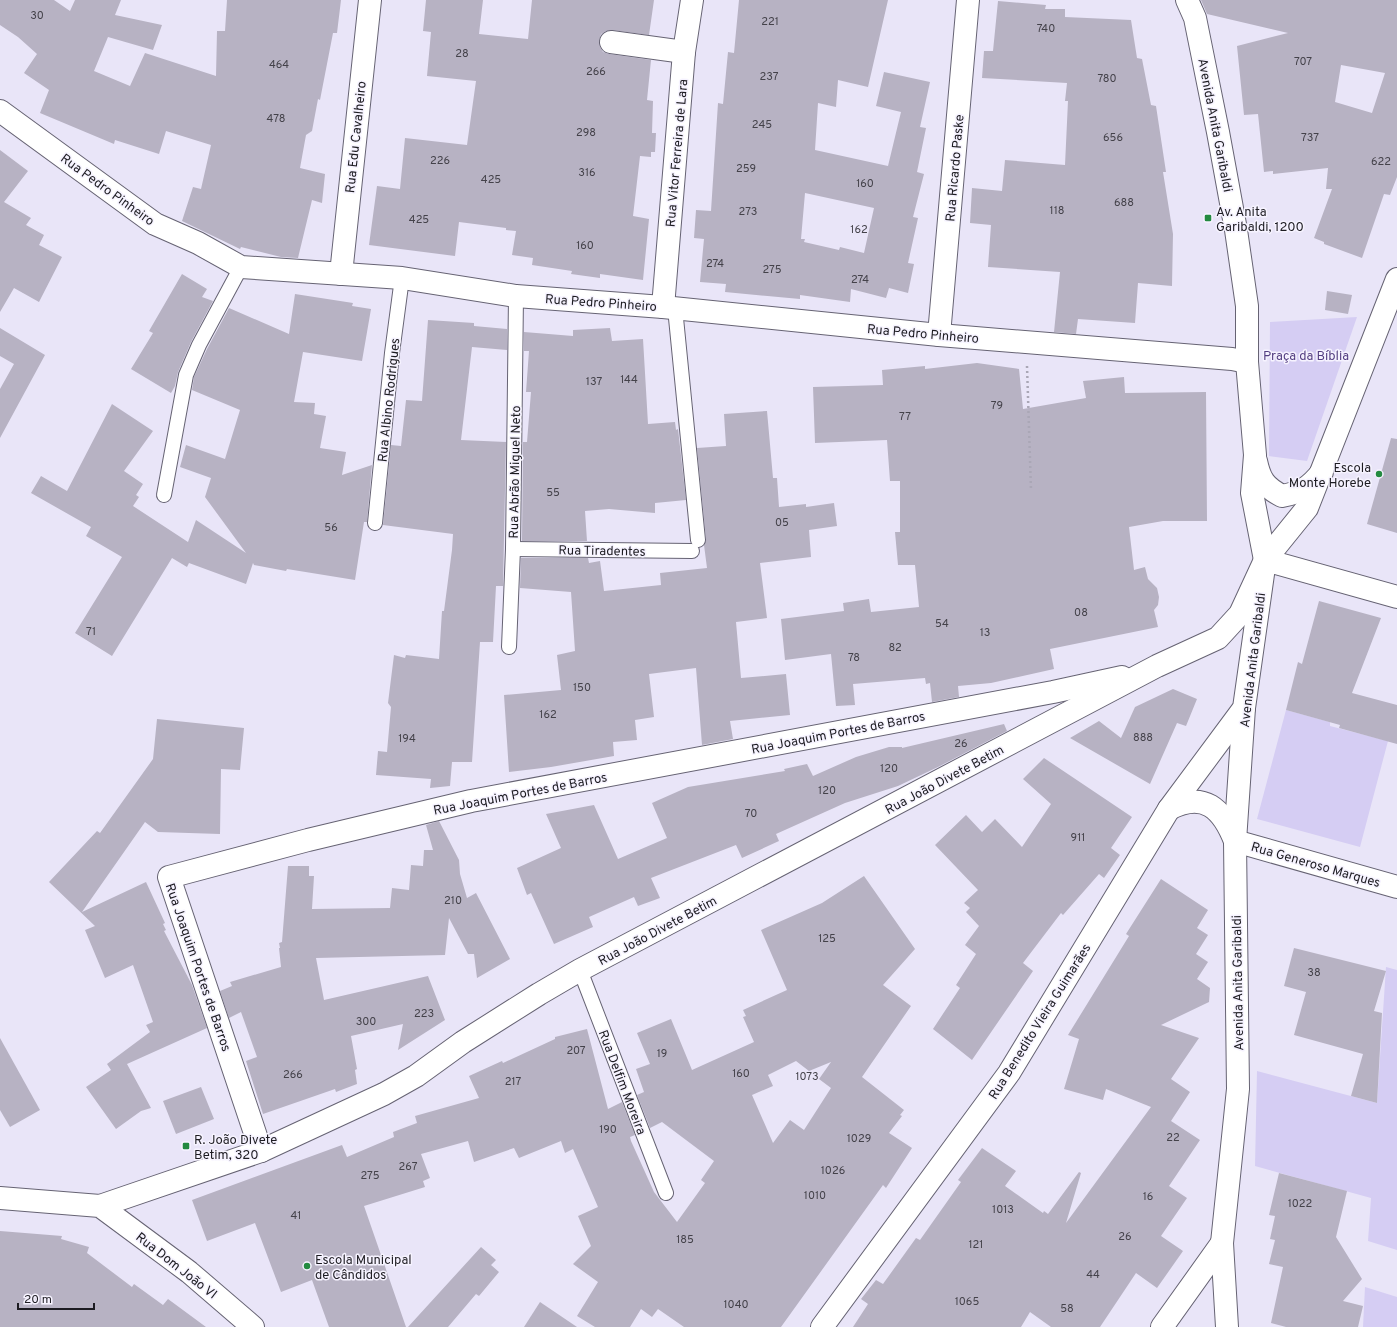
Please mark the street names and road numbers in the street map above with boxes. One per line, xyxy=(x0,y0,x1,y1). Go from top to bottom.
street label: Avenida Anita Garibaldi xyxy=(1193,57,1235,194)
street label: Rua Vitor Ferreira de Lara xyxy=(664,79,692,228)
street label: Rua Edu Cavalheiro xyxy=(343,80,371,194)
street label: Rua Ricardo Paske xyxy=(943,114,969,223)
street label: Rua Pedro Pinheiro xyxy=(57,151,157,230)
street label: Rua Pedro Pinheiro xyxy=(544,292,657,316)
street label: Rua Pedro Pinheiro xyxy=(866,322,979,348)
street label: Rua Albino Rodrigues xyxy=(376,337,404,463)
street label: Rua Abrão Miguel Neto xyxy=(507,405,525,539)
street label: Rua Tiradentes xyxy=(558,543,646,561)
street label: Avenida Anita Garibaldi xyxy=(1238,592,1270,729)
street label: Rua Joaquim Portes de Barros xyxy=(750,709,927,759)
street label: Rua João Divete Betim xyxy=(883,743,1007,819)
street label: Rua Joaquim Portes de Barros xyxy=(432,770,609,820)
street label: Rua Generoso Marques xyxy=(1249,840,1382,892)
street label: Rua Joaquim Portes de Barros xyxy=(161,881,233,1054)
street label: Rua João Divete Betim xyxy=(596,894,720,970)
street label: Avenida Anita Garibaldi xyxy=(1230,915,1248,1051)
street label: Rua Benedito Vieira Guimarães xyxy=(986,941,1095,1103)
street label: Rua Delfim Moreira xyxy=(594,1028,648,1137)
street label: Rua Dom João VI xyxy=(132,1230,220,1303)

